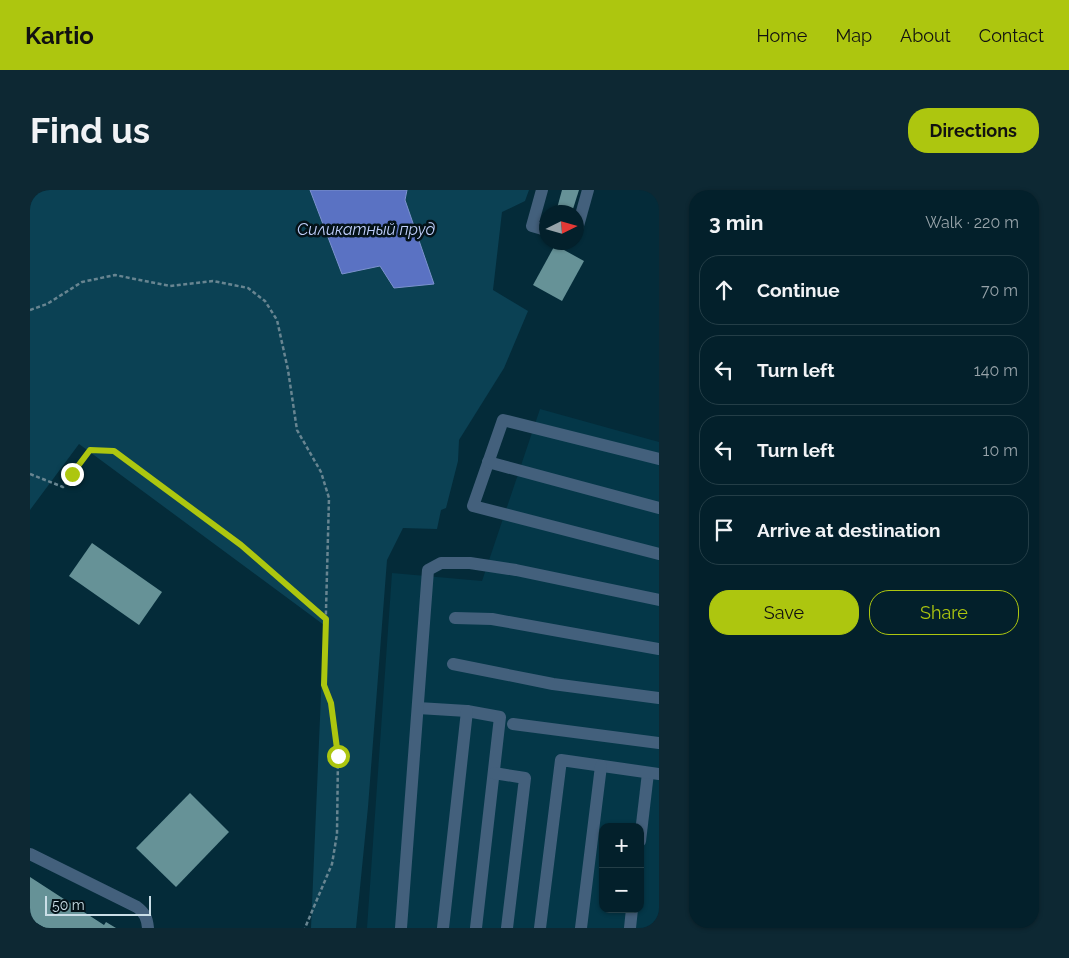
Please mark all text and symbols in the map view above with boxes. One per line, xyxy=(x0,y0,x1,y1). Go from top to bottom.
text: Kartio xyxy=(25,21,94,50)
text: Home xyxy=(756,25,807,46)
text: Map xyxy=(835,25,872,46)
text: About xyxy=(900,25,951,46)
text: Contact xyxy=(979,25,1044,46)
button: Directions xyxy=(908,108,1039,153)
text: Find us xyxy=(30,110,150,151)
north arrow xyxy=(539,205,584,250)
text: 3 min xyxy=(709,210,763,235)
text: Walk · 220 m xyxy=(925,213,1019,232)
water label: Силикатный пруд xyxy=(297,220,435,239)
icon: ahead xyxy=(710,276,738,304)
text: Continue xyxy=(757,279,840,301)
text: 70 m xyxy=(981,281,1018,300)
icon: left xyxy=(710,356,738,384)
text: Turn left xyxy=(757,359,834,381)
text: 140 m xyxy=(974,361,1018,380)
icon: left xyxy=(710,436,738,464)
text: Turn left xyxy=(757,439,834,461)
text: 10 m xyxy=(983,441,1018,460)
route end xyxy=(61,463,84,486)
icon: arrive xyxy=(710,516,738,544)
text: Arrive at destination xyxy=(757,519,941,541)
button: Save xyxy=(709,590,859,635)
button: Share xyxy=(869,590,1019,635)
route start xyxy=(327,745,350,768)
map controls xyxy=(599,823,644,913)
button: + xyxy=(599,823,644,868)
button: − xyxy=(599,868,644,913)
scale bar xyxy=(45,893,151,916)
text: 50 m xyxy=(52,897,85,913)

